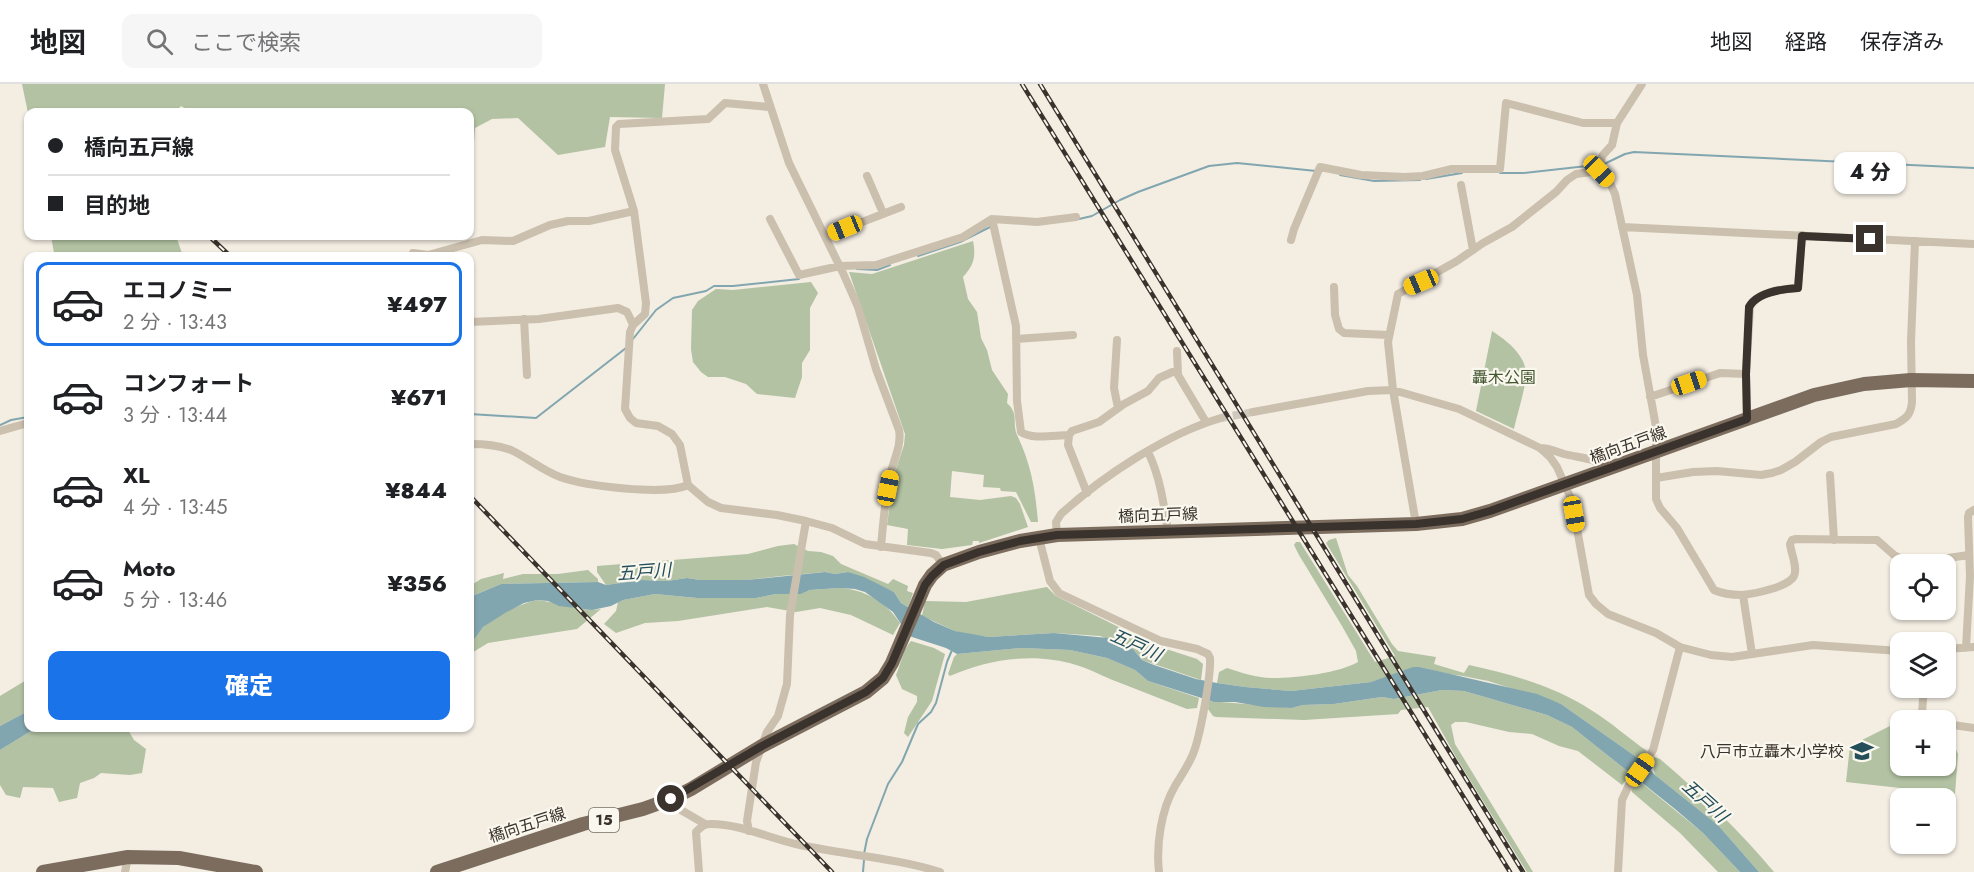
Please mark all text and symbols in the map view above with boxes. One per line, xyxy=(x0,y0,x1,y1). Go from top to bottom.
search box xyxy=(122,14,542,68)
text: 地図 xyxy=(30,22,86,63)
icon: search xyxy=(143,25,176,58)
text: ここで検索 xyxy=(191,26,301,58)
text: 地図 xyxy=(1710,27,1752,57)
text: 経路 xyxy=(1785,27,1827,57)
text: 保存済み xyxy=(1860,27,1944,57)
text: 橋向五戸線 xyxy=(84,131,194,163)
car xyxy=(1580,152,1618,190)
callout: 4 分 xyxy=(1834,152,1906,194)
text: 4 分 xyxy=(1850,158,1890,187)
text: 目的地 xyxy=(84,189,150,221)
car xyxy=(825,213,865,243)
route end xyxy=(1856,225,1883,252)
car xyxy=(1401,267,1441,297)
text: エコノミー xyxy=(123,274,233,306)
icon: car xyxy=(51,277,105,331)
text: ¥497 xyxy=(387,288,447,320)
text: 2 分 · 13:43 xyxy=(123,308,227,337)
park label: 轟木公園 xyxy=(1472,366,1536,389)
text: コンフォート xyxy=(123,367,254,399)
car xyxy=(1669,369,1709,397)
icon: car xyxy=(51,370,105,424)
text: ¥671 xyxy=(391,381,447,413)
text: 3 分 · 13:44 xyxy=(123,401,227,430)
street label: 橋向五戸線 xyxy=(1586,421,1670,469)
text: XL xyxy=(123,459,150,491)
icon: car xyxy=(51,463,105,517)
car xyxy=(876,469,900,507)
text: ¥844 xyxy=(385,474,447,506)
text: 4 分 · 13:45 xyxy=(123,493,228,522)
car xyxy=(1562,495,1586,533)
street label: 橋向五戸線 xyxy=(1118,502,1198,528)
text: Moto xyxy=(123,552,176,584)
map controls xyxy=(1890,554,1956,854)
button: locate xyxy=(1890,554,1956,620)
icon: car xyxy=(51,556,105,610)
water label: 五戸川 xyxy=(616,557,674,587)
text: ¥356 xyxy=(388,567,447,599)
text: 5 分 · 13:46 xyxy=(123,586,227,615)
water label: 五戸川 xyxy=(1106,622,1168,669)
button: layers xyxy=(1890,632,1956,698)
button: 確定 xyxy=(48,651,450,720)
button: + xyxy=(1890,710,1956,776)
school or university icon: 八戸市立轟木小学校 xyxy=(1849,738,1875,764)
place label: 八戸市立轟木小学校 xyxy=(1700,740,1844,763)
car xyxy=(1622,750,1658,790)
water label: 五戸川 xyxy=(1676,773,1735,830)
route start xyxy=(657,785,684,812)
button: − xyxy=(1890,788,1956,854)
street label: 橋向五戸線 xyxy=(485,802,569,848)
road number: 15 xyxy=(589,808,619,832)

